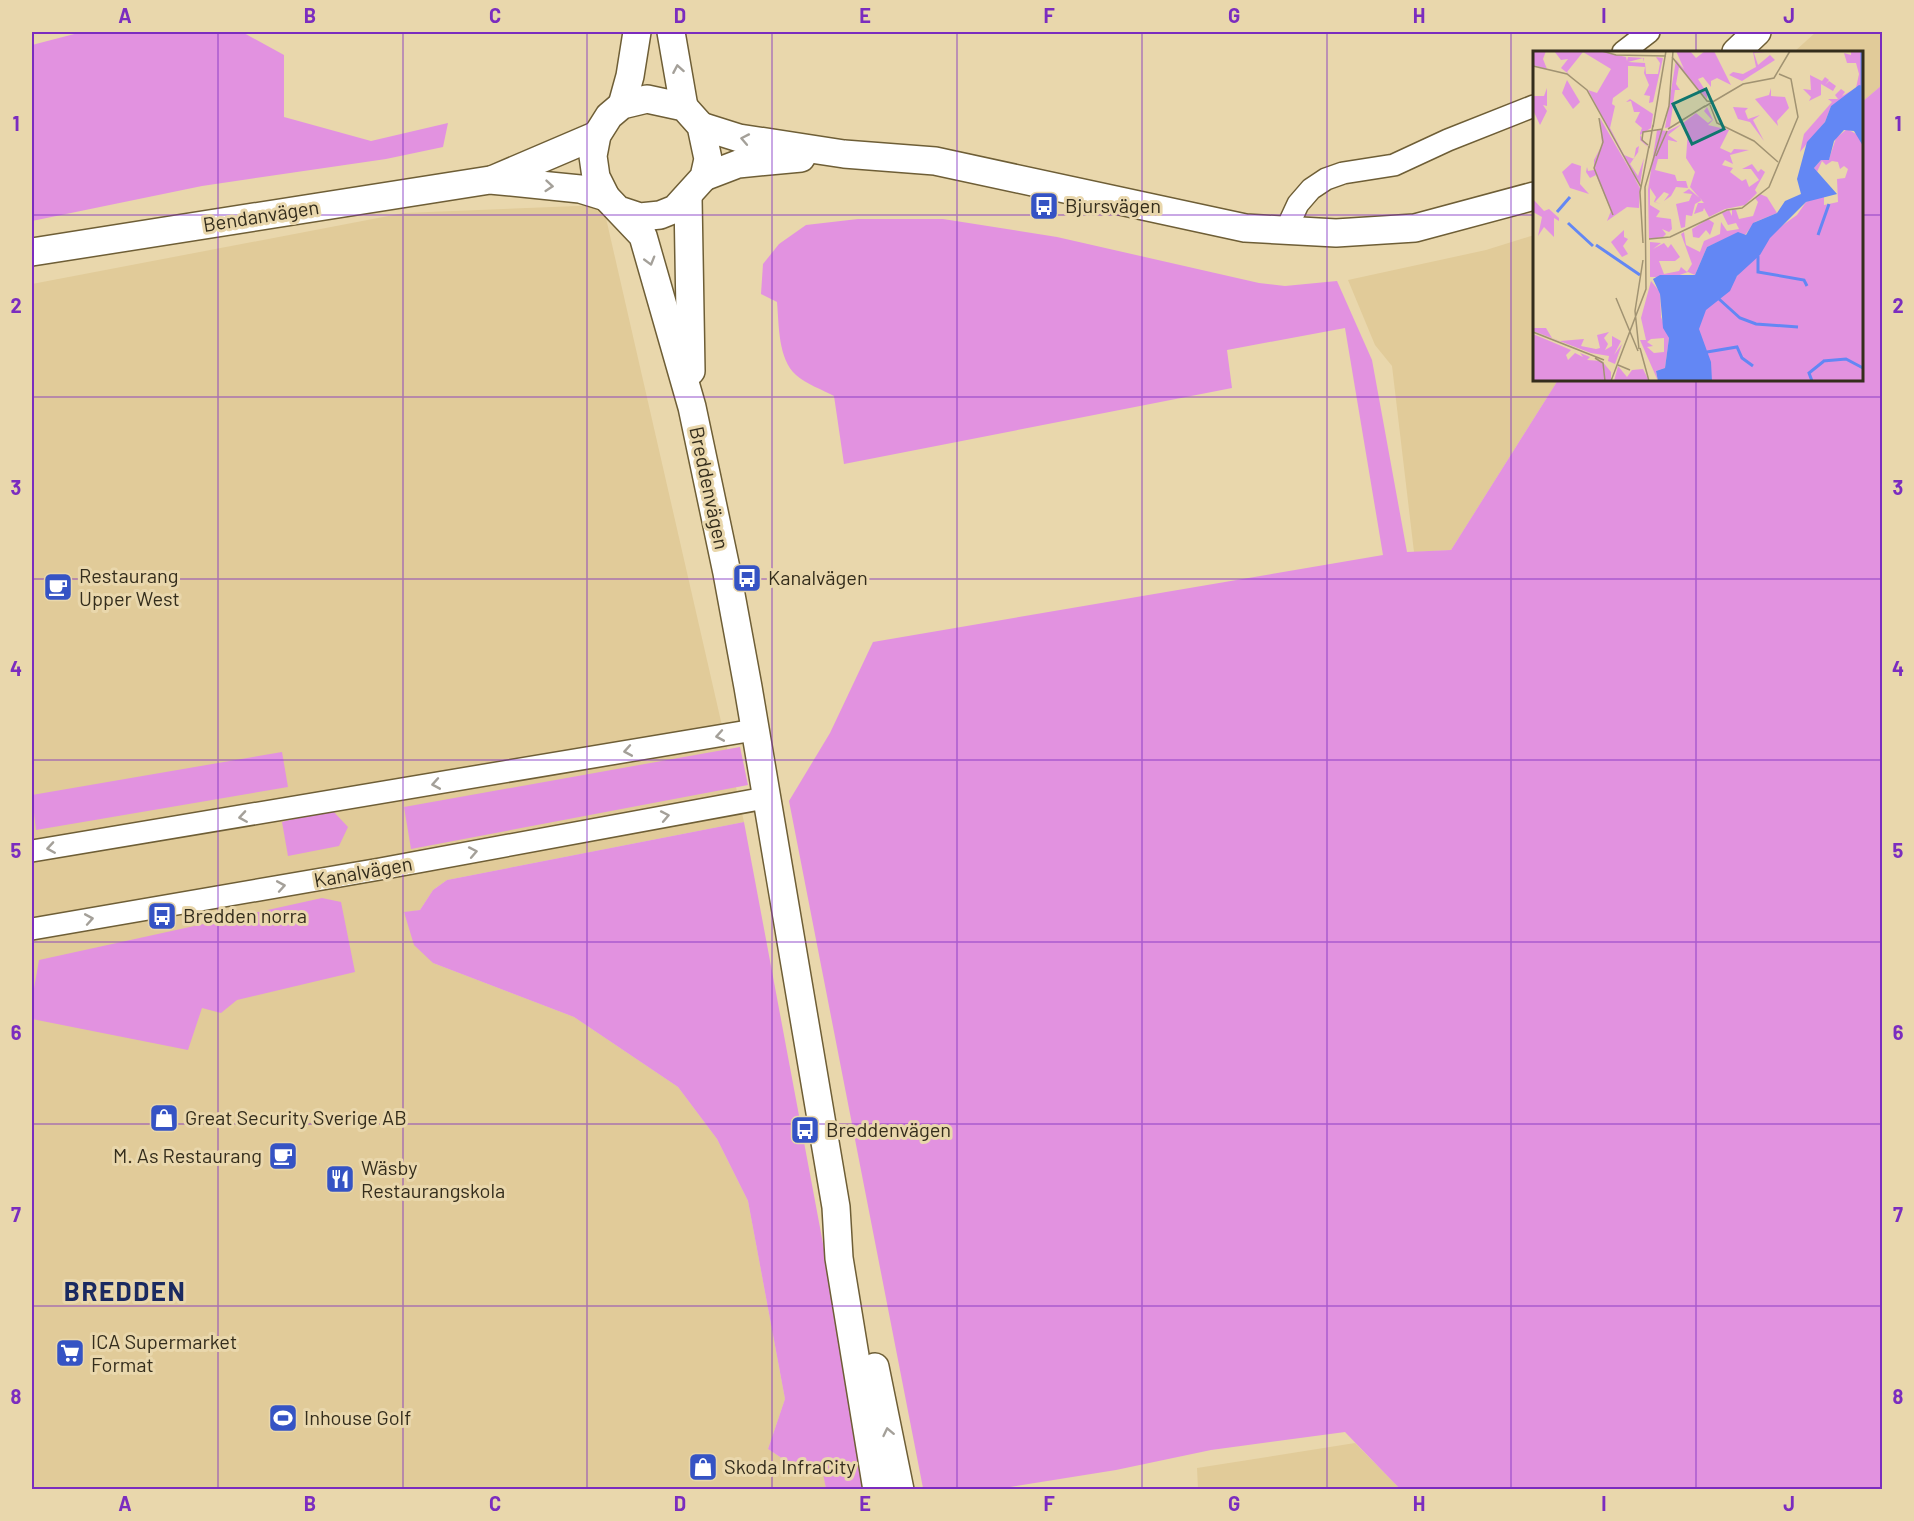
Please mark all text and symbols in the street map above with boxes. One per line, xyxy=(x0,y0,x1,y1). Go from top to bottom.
text: A xyxy=(118,3,132,27)
text: B xyxy=(304,3,316,27)
text: C xyxy=(489,3,501,27)
text: D xyxy=(674,3,686,27)
text: E xyxy=(859,3,871,27)
text: F xyxy=(1043,3,1055,27)
text: G xyxy=(1228,3,1240,27)
text: H xyxy=(1413,3,1425,27)
text: I xyxy=(1601,3,1607,27)
text: J xyxy=(1783,3,1795,27)
inset map xyxy=(1533,51,1863,381)
one-way arrow xyxy=(672,65,684,74)
text: 1 xyxy=(12,111,20,135)
text: 1 xyxy=(1894,111,1902,135)
one-way arrow xyxy=(740,133,750,146)
one-way arrow xyxy=(544,179,553,192)
bus stop icon: Bjursvägen xyxy=(1028,190,1060,222)
place label: Bjursvägen xyxy=(1065,193,1161,217)
street label: Bendanvägen xyxy=(201,194,321,236)
one-way arrow xyxy=(643,255,655,266)
text: 2 xyxy=(10,293,22,317)
text: 2 xyxy=(1892,293,1904,317)
street label: Breddenvägen xyxy=(685,424,735,551)
text: 3 xyxy=(11,475,21,499)
text: 3 xyxy=(1893,475,1903,499)
bus stop icon: Kanalvägen xyxy=(731,562,763,594)
place label: Restaurang Upper West xyxy=(79,563,180,610)
place label: Kanalvägen xyxy=(768,565,868,589)
cafe icon: Restaurang Upper West xyxy=(42,571,74,603)
text: 4 xyxy=(10,656,22,680)
text: 4 xyxy=(1892,656,1904,680)
one-way arrow xyxy=(715,730,725,742)
one-way arrow xyxy=(623,744,633,757)
one-way arrow xyxy=(431,778,440,790)
one-way arrow xyxy=(239,810,248,822)
one-way arrow xyxy=(660,810,670,823)
text: 5 xyxy=(11,838,22,862)
text: 5 xyxy=(1893,838,1904,862)
one-way arrow xyxy=(46,841,56,854)
one-way arrow xyxy=(468,846,478,859)
street label: Kanalvägen xyxy=(312,851,414,891)
one-way arrow xyxy=(276,880,286,893)
bus stop icon: Bredden norra xyxy=(146,900,178,932)
place label: Bredden norra xyxy=(183,903,307,927)
one-way arrow xyxy=(84,913,94,926)
text: 6 xyxy=(11,1020,22,1044)
text: 6 xyxy=(1893,1020,1904,1044)
shop icon: Great Security Sverige AB xyxy=(148,1102,180,1134)
place label: Great Security Sverige AB xyxy=(185,1105,407,1129)
bus stop icon: Breddenvägen xyxy=(789,1114,821,1146)
place label: Breddenvägen xyxy=(826,1117,951,1141)
cafe icon: M. As Restaurang xyxy=(267,1140,299,1172)
place label: M. As Restaurang xyxy=(113,1143,262,1167)
place label: Wäsby Restaurangskola xyxy=(361,1155,505,1202)
restaurant icon: Wäsby Restaurangskola xyxy=(324,1163,356,1195)
text: 7 xyxy=(11,1202,21,1226)
text: 7 xyxy=(1893,1202,1903,1226)
district label: BREDDEN xyxy=(64,1275,186,1306)
place label: ICA Supermarket Format xyxy=(91,1329,237,1376)
supermarket icon: ICA Supermarket Format xyxy=(54,1337,86,1369)
text: 8 xyxy=(11,1384,22,1408)
text: 8 xyxy=(1893,1384,1904,1408)
sports icon: Inhouse Golf xyxy=(267,1402,299,1434)
place label: Inhouse Golf xyxy=(304,1405,411,1429)
one-way arrow xyxy=(882,1427,895,1437)
shop icon: Skoda InfraCity xyxy=(687,1451,719,1483)
place label: Skoda InfraCity xyxy=(724,1454,856,1478)
text: A xyxy=(118,1491,132,1515)
text: B xyxy=(304,1491,316,1515)
text: C xyxy=(489,1491,501,1515)
text: D xyxy=(674,1491,686,1515)
text: E xyxy=(859,1491,871,1515)
text: F xyxy=(1043,1491,1055,1515)
text: G xyxy=(1228,1491,1240,1515)
text: H xyxy=(1413,1491,1425,1515)
text: I xyxy=(1601,1491,1607,1515)
text: J xyxy=(1783,1491,1795,1515)

